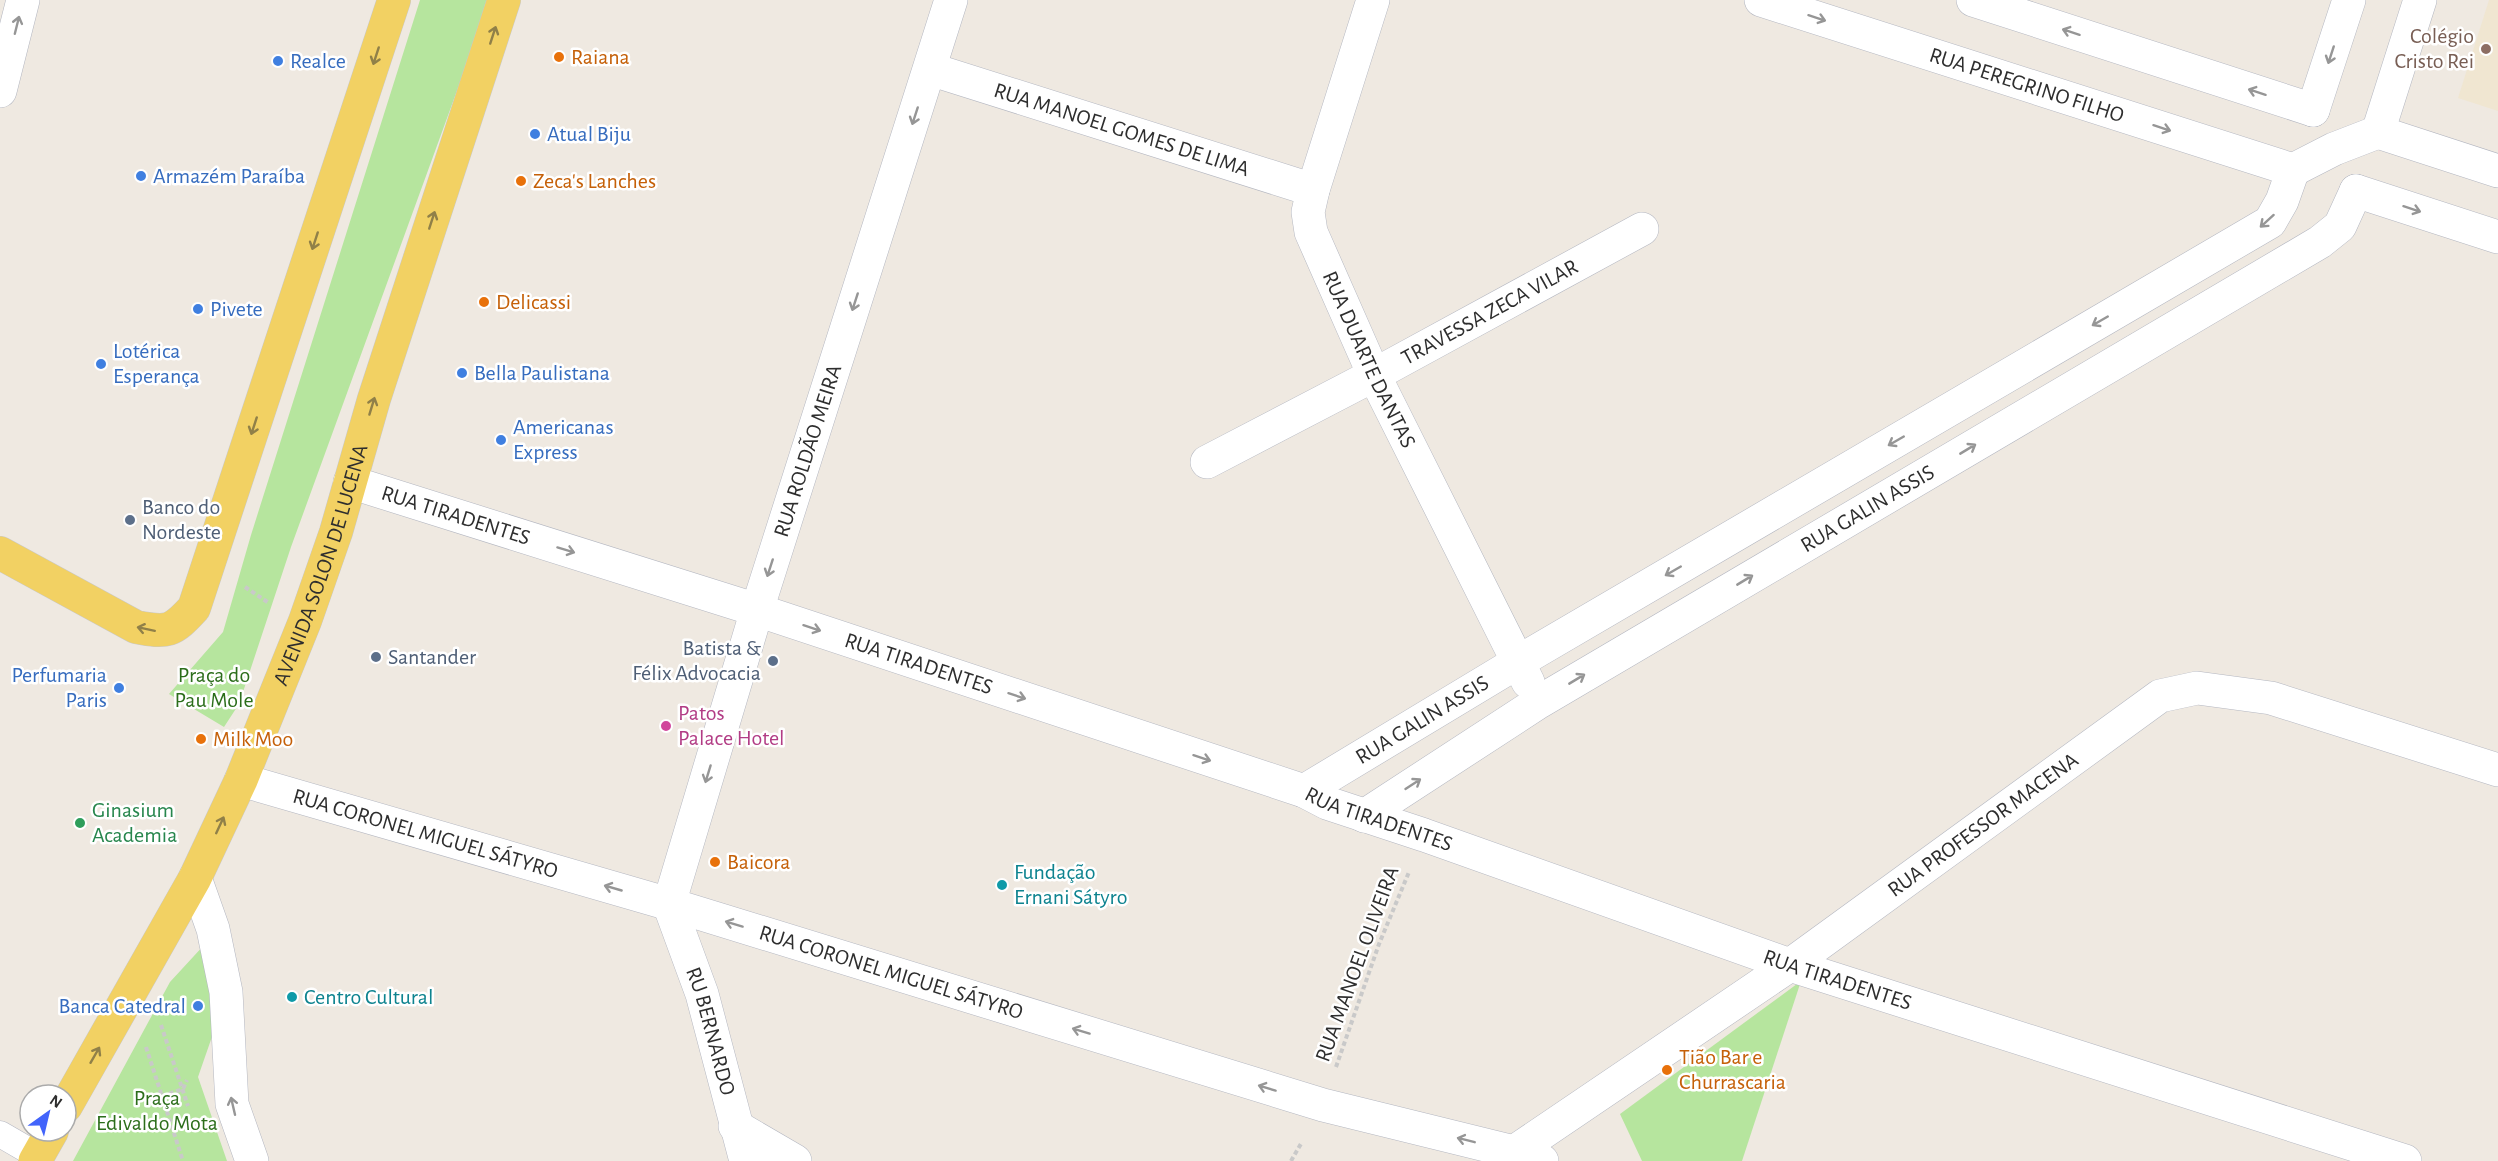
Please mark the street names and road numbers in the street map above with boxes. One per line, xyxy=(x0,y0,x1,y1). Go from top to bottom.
street label: RUA PEREGRINO FILHO xyxy=(1927,44,2127,126)
street label: RUA MANOEL GOMES DE LIMA xyxy=(991,79,1252,180)
street label: TRAVESSA ZECA VILAR xyxy=(1398,255,1582,369)
street label: RUA DUARTE DANTAS xyxy=(1319,268,1420,451)
street label: RUA ROLDÃO MEIRA xyxy=(770,362,845,540)
street label: AVENIDA SOLON DE LUCENA xyxy=(269,441,372,688)
street label: RUA GALIN ASSIS xyxy=(1797,461,1938,556)
street label: RUA TIRADENTES xyxy=(379,482,533,549)
street label: RUA TIRADENTES xyxy=(842,629,996,698)
street label: RUA GALIN ASSIS xyxy=(1352,671,1493,768)
street label: RUA PROFESSOR MACENA xyxy=(1884,748,2082,901)
street label: RUA TIRADENTES xyxy=(1302,783,1455,855)
street label: RUA CORONEL MIGUEL SÁTYRO xyxy=(290,785,561,882)
street label: RUA MANOEL OLIVEIRA xyxy=(1311,863,1403,1065)
street label: RUA CORONEL MIGUEL SÁTYRO xyxy=(757,921,1026,1023)
street label: RUA TIRADENTES xyxy=(1760,945,1914,1014)
street label: RU BERNARDO xyxy=(682,964,739,1098)

